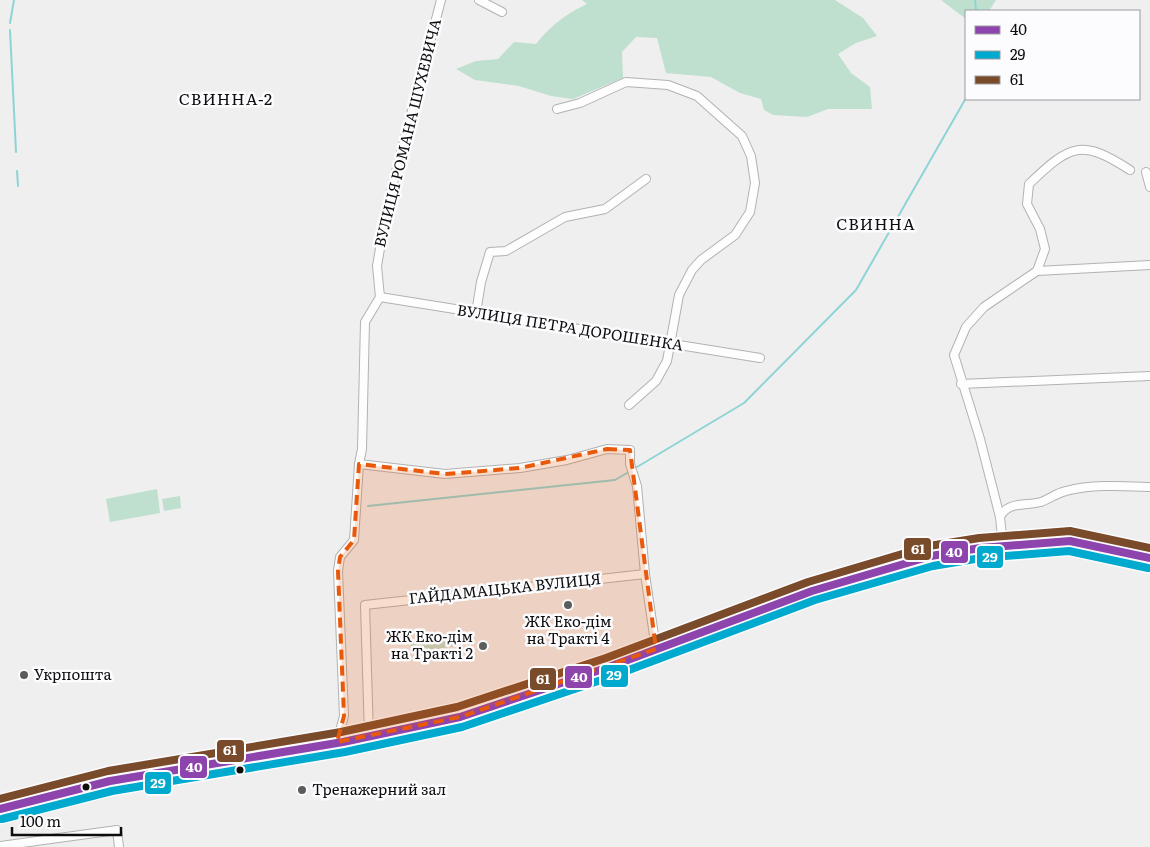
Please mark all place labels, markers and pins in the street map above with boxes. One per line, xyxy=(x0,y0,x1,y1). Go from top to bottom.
marker: ЖК Еко-дім на Тракті 4 xyxy=(562,599,574,611)
place label: ЖК Еко-дім на Тракті 4 xyxy=(524,609,612,649)
place label: ЖК Еко-дім на Тракті 2 xyxy=(386,624,473,664)
marker: ЖК Еко-дім на Тракті 2 xyxy=(477,640,489,652)
place label: Укрпошта xyxy=(34,662,112,685)
marker: Укрпошта xyxy=(18,669,30,681)
unlabelled marker xyxy=(235,765,245,775)
place label: Тренажерний зал xyxy=(312,777,446,800)
unlabelled marker xyxy=(81,782,91,792)
marker: Тренажерний зал xyxy=(296,784,308,796)

